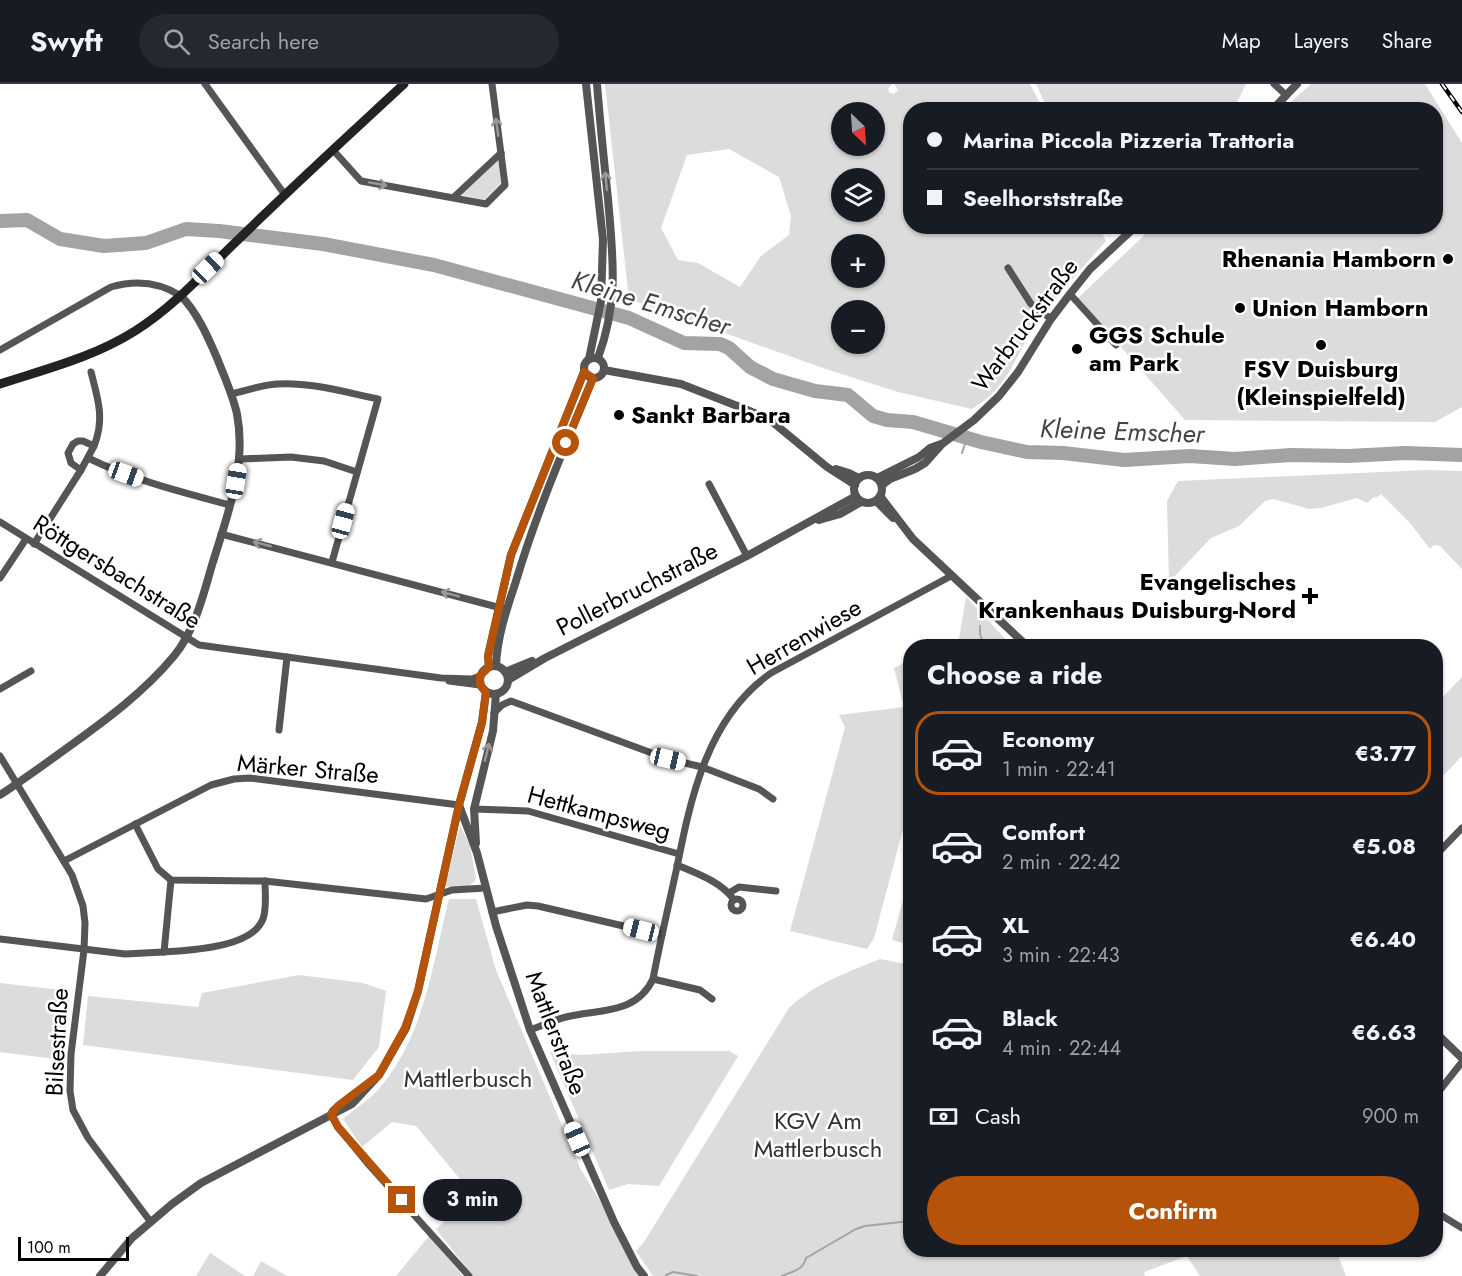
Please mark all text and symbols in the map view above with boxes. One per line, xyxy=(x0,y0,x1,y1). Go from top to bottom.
search box xyxy=(139,14,559,68)
text: Swyft xyxy=(30,21,103,62)
icon: search xyxy=(160,25,193,58)
text: Search here xyxy=(208,25,319,57)
text: Map xyxy=(1222,26,1261,56)
text: Layers xyxy=(1294,26,1349,56)
text: Share xyxy=(1382,26,1432,56)
north arrow xyxy=(831,102,885,156)
map controls xyxy=(831,102,885,354)
one-way arrow xyxy=(492,118,503,138)
text: Marina Piccola Pizzeria Trattoria xyxy=(963,124,1294,156)
button: layers xyxy=(831,168,885,222)
one-way arrow xyxy=(600,172,611,192)
one-way arrow xyxy=(367,179,387,190)
text: Seelhorststraße xyxy=(963,182,1123,214)
button: + xyxy=(831,234,885,288)
place label: Rhenania Hamborn xyxy=(1222,241,1436,276)
car xyxy=(189,249,227,287)
street label: Warbruckstraße xyxy=(963,251,1086,399)
marker: Rhenania Hamborn xyxy=(1441,252,1455,266)
water label: Kleine Emscher xyxy=(567,261,736,346)
place label: Union Hamborn xyxy=(1252,290,1429,325)
button: − xyxy=(831,300,885,354)
marker: Union Hamborn xyxy=(1233,301,1247,315)
place label: GGS Schule am Park xyxy=(1089,317,1225,380)
marker: FSV Duisburg (Kleinspielfeld) xyxy=(1314,338,1328,352)
marker: GGS Schule am Park xyxy=(1070,342,1084,356)
place label: FSV Duisburg (Kleinspielfeld) xyxy=(1236,351,1406,414)
place label: Sankt Barbara xyxy=(631,397,791,432)
marker: Sankt Barbara xyxy=(612,408,626,422)
water label: Kleine Emscher xyxy=(1039,409,1206,453)
route start xyxy=(552,429,579,456)
car xyxy=(106,459,146,489)
car xyxy=(224,462,248,500)
car xyxy=(330,501,356,541)
street label: Röttgersbachstraße xyxy=(26,506,208,637)
street label: Pollerbruchstraße xyxy=(550,533,724,644)
one-way arrow xyxy=(253,537,272,549)
place label: Evangelisches Krankenhaus Duisburg-Nord xyxy=(978,564,1296,627)
marker: Evangelisches Krankenhaus Duisburg-Nord xyxy=(1301,587,1319,605)
one-way arrow xyxy=(441,588,460,599)
street label: Herrenwiese xyxy=(740,590,868,684)
text: Choose a ride xyxy=(927,655,1102,694)
text: Economy xyxy=(1002,723,1094,755)
icon: car xyxy=(930,726,984,780)
text: €3.77 xyxy=(1355,737,1416,769)
one-way arrow xyxy=(482,743,494,762)
street label: Märker Straße xyxy=(236,745,380,792)
car xyxy=(648,746,688,772)
text: 1 min · 22:41 xyxy=(1002,755,1116,784)
street label: Hettkampsweg xyxy=(524,777,675,848)
text: Comfort xyxy=(1002,816,1085,848)
icon: car xyxy=(930,819,984,873)
text: €5.08 xyxy=(1352,830,1416,862)
text: 2 min · 22:42 xyxy=(1002,848,1120,877)
text: XL xyxy=(1002,909,1029,941)
icon: car xyxy=(930,912,984,966)
car xyxy=(621,917,661,943)
text: €6.40 xyxy=(1350,923,1416,955)
text: 3 min · 22:43 xyxy=(1002,941,1120,970)
street label: Mattlerstraße xyxy=(517,966,596,1100)
street label: Bilsestraße xyxy=(36,987,77,1097)
text: Black xyxy=(1002,1002,1058,1034)
icon: car xyxy=(930,1005,984,1059)
text: €6.63 xyxy=(1351,1016,1416,1048)
text: 4 min · 22:44 xyxy=(1002,1034,1121,1063)
park label: Mattlerbusch xyxy=(404,1061,532,1096)
icon: cash xyxy=(927,1100,960,1133)
text: Cash xyxy=(975,1100,1021,1132)
text: 900 m xyxy=(1362,1102,1419,1131)
park label: KGV Am Mattlerbusch xyxy=(754,1103,882,1166)
car xyxy=(561,1119,593,1159)
button: Confirm xyxy=(927,1176,1419,1245)
callout: 3 min xyxy=(423,1179,522,1221)
text: 3 min xyxy=(447,1185,498,1214)
route end xyxy=(388,1186,415,1213)
scale bar xyxy=(18,1234,129,1262)
text: 100 m xyxy=(27,1236,71,1259)

